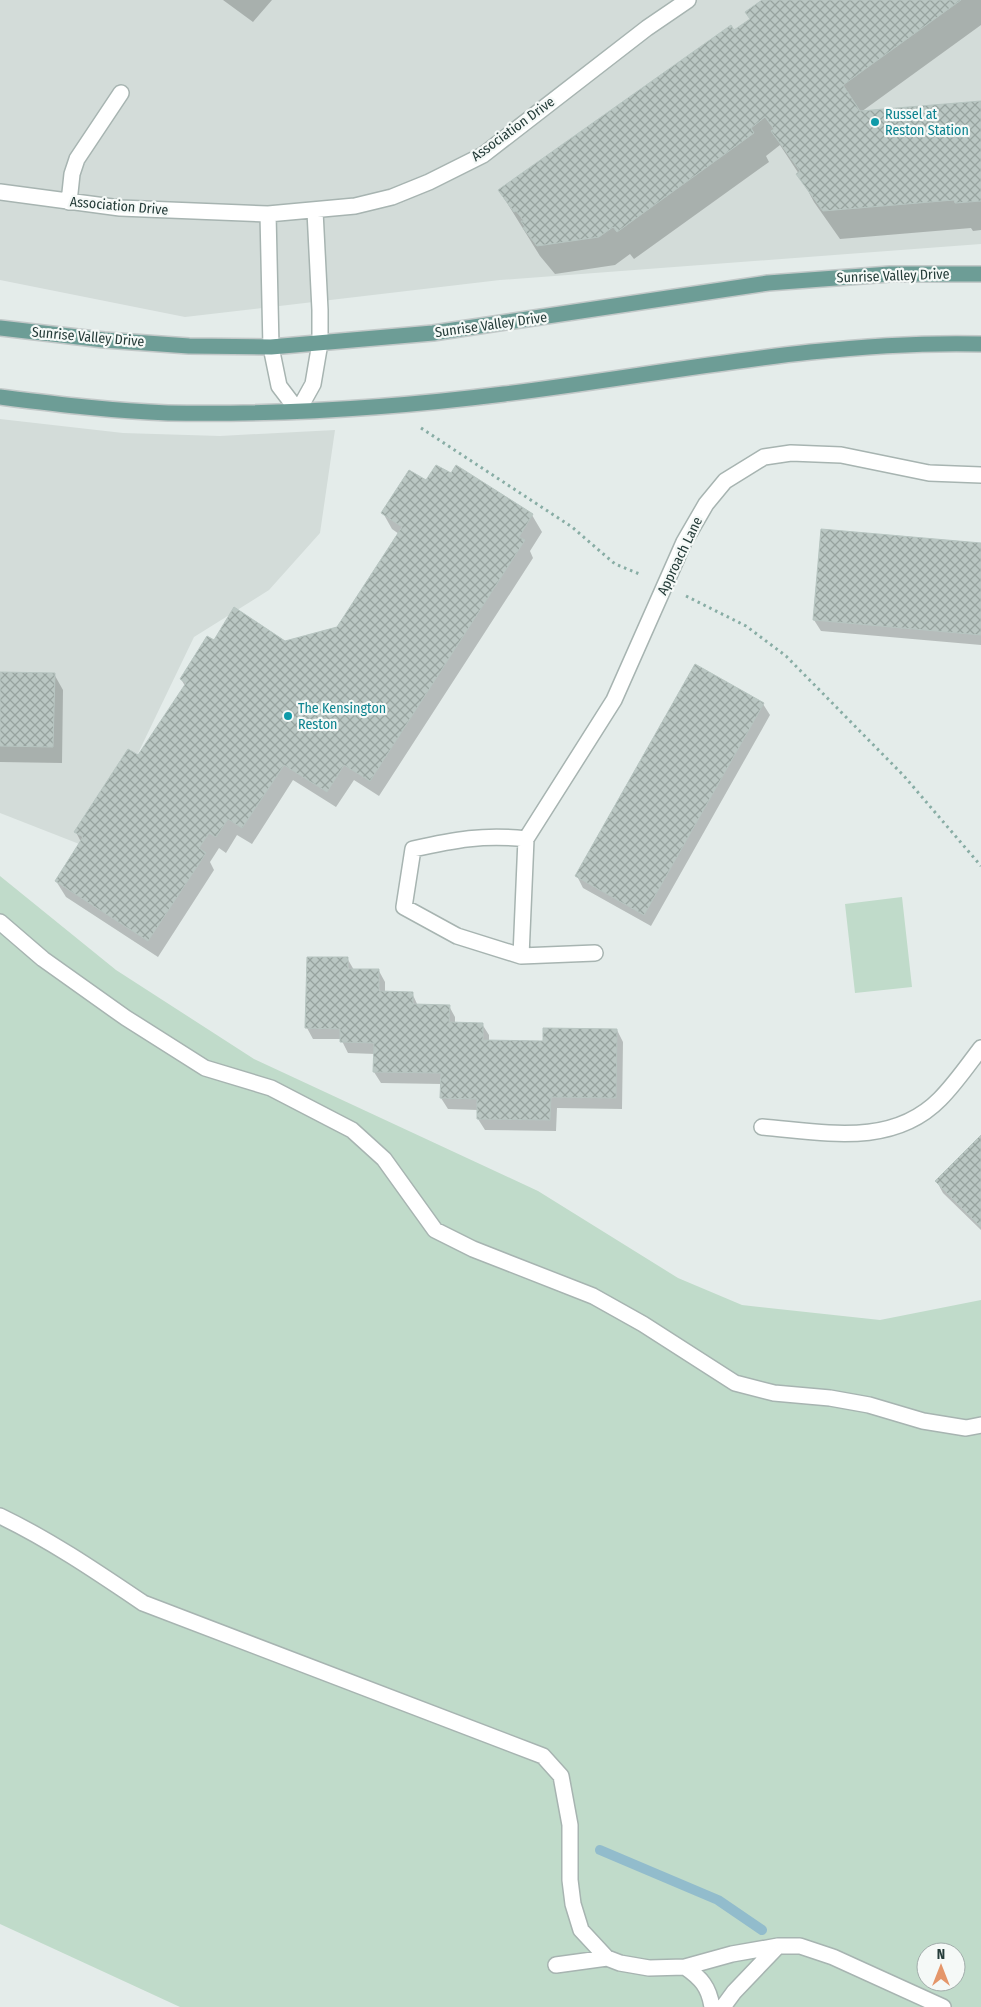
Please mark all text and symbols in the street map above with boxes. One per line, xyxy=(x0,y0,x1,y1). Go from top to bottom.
street label: Association Drive xyxy=(468,93,558,165)
place label: Russel at Reston Station xyxy=(885,106,969,139)
marker: Russel at Reston Station xyxy=(869,116,881,128)
street label: Association Drive xyxy=(69,193,169,219)
street label: Sunrise Valley Drive xyxy=(836,266,950,286)
street label: Sunrise Valley Drive xyxy=(434,309,548,341)
street label: Sunrise Valley Drive xyxy=(31,324,145,350)
street label: Approach Lane xyxy=(654,514,706,598)
place label: The Kensington Reston xyxy=(298,700,386,733)
marker: The Kensington Reston xyxy=(282,710,294,722)
north arrow xyxy=(916,1942,966,1992)
text: N xyxy=(937,1946,945,1963)

